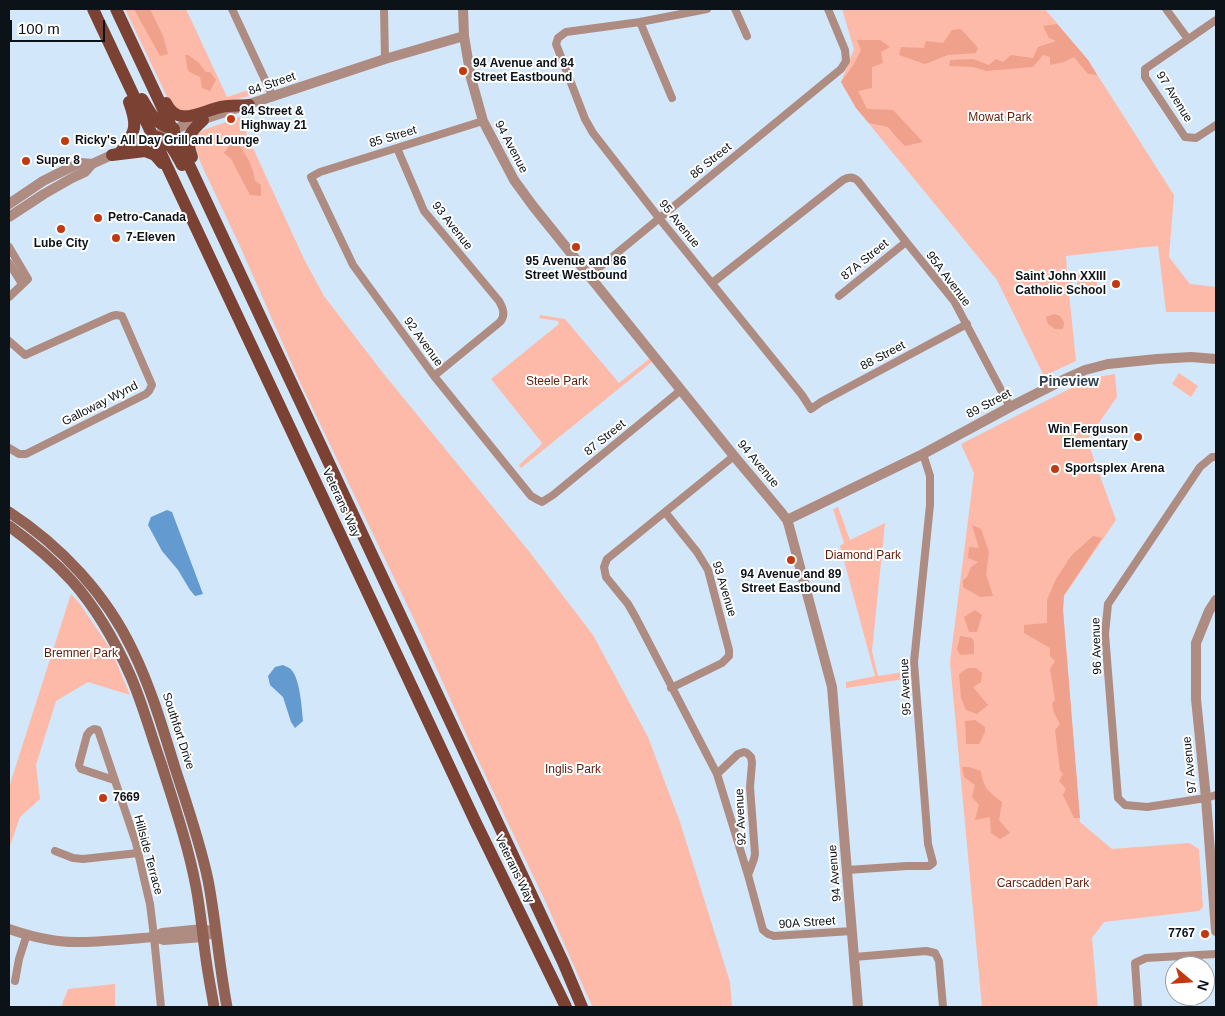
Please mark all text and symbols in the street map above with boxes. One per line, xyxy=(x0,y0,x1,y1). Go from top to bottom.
scale bar xyxy=(12,10,108,42)
text: 100 m xyxy=(18,20,60,37)
place label: 94 Avenue and 84 Street Eastbound xyxy=(473,57,574,85)
marker: 94 Avenue and 84 Street Eastbound xyxy=(457,65,469,77)
street label: 84 Street xyxy=(247,69,297,99)
street label: 97 Avenue xyxy=(1153,69,1195,125)
place label: 84 Street & Highway 21 xyxy=(241,105,307,133)
park label: Mowat Park xyxy=(968,111,1032,125)
marker: 84 Street & Highway 21 xyxy=(225,113,237,125)
street label: 94 Avenue xyxy=(491,118,531,176)
street label: 85 Street xyxy=(368,123,418,151)
place label: Ricky's All Day Grill and Lounge xyxy=(75,134,259,148)
marker: Ricky's All Day Grill and Lounge xyxy=(59,135,71,147)
street label: 86 Street xyxy=(688,140,734,182)
place label: Super 8 xyxy=(36,154,80,168)
marker: Super 8 xyxy=(20,155,32,167)
street label: 95 Avenue xyxy=(655,197,703,251)
street label: 93 Avenue xyxy=(429,199,475,253)
place label: Petro-Canada xyxy=(108,211,186,225)
marker: Petro-Canada xyxy=(92,212,104,224)
marker: Lube City xyxy=(55,223,67,235)
place label: 7-Eleven xyxy=(126,231,175,245)
marker: 7-Eleven xyxy=(110,232,122,244)
place label: Lube City xyxy=(34,237,88,251)
street label: 87A Street xyxy=(838,237,892,283)
marker: 95 Avenue and 86 Street Westbound xyxy=(570,241,582,253)
street label: 95A Avenue xyxy=(923,249,973,309)
place label: 95 Avenue and 86 Street Westbound xyxy=(525,255,627,283)
place label: Saint John XXIII Catholic School xyxy=(1015,270,1106,298)
marker: Saint John XXIII Catholic School xyxy=(1110,278,1122,290)
street label: 92 Avenue xyxy=(400,315,446,369)
street label: 88 Street xyxy=(858,338,908,374)
district label: Pineview xyxy=(1039,374,1099,390)
park label: Steele Park xyxy=(526,375,588,389)
street label: Galloway Wynd xyxy=(60,379,140,429)
street label: 89 Street xyxy=(964,386,1014,422)
street label: 87 Street xyxy=(582,417,628,459)
place label: Win Ferguson Elementary xyxy=(1048,423,1128,451)
marker: Win Ferguson Elementary xyxy=(1132,431,1144,443)
street label: 94 Avenue xyxy=(734,437,782,491)
place label: Sportsplex Arena xyxy=(1065,462,1164,476)
marker: Sportsplex Arena xyxy=(1049,463,1061,475)
street label: Veterans Way xyxy=(319,466,363,540)
park label: Diamond Park xyxy=(825,549,901,563)
marker: 94 Avenue and 89 Street Eastbound xyxy=(785,554,797,566)
street label: 93 Avenue xyxy=(709,560,739,618)
place label: 94 Avenue and 89 Street Eastbound xyxy=(741,568,841,596)
street label: 96 Avenue xyxy=(1089,617,1105,675)
park label: Bremner Park xyxy=(44,647,118,661)
street label: 95 Avenue xyxy=(897,658,915,716)
street label: Southfort Drive xyxy=(159,691,197,771)
street label: 97 Avenue xyxy=(1180,736,1200,794)
park label: Inglis Park xyxy=(545,763,601,777)
street label: 92 Avenue xyxy=(732,788,750,846)
place label: 7669 xyxy=(113,791,140,805)
marker: 7669 xyxy=(97,792,109,804)
street label: Hillside Terrace xyxy=(130,814,166,896)
street label: Veterans Way xyxy=(491,832,537,906)
street label: 94 Avenue xyxy=(825,844,845,902)
park label: Carscadden Park xyxy=(997,877,1089,891)
street label: 90A Street xyxy=(778,914,836,932)
place label: 7767 xyxy=(1168,927,1195,941)
marker: 7767 xyxy=(1199,928,1211,940)
north arrow xyxy=(1165,956,1215,1006)
text: N xyxy=(1194,978,1212,993)

